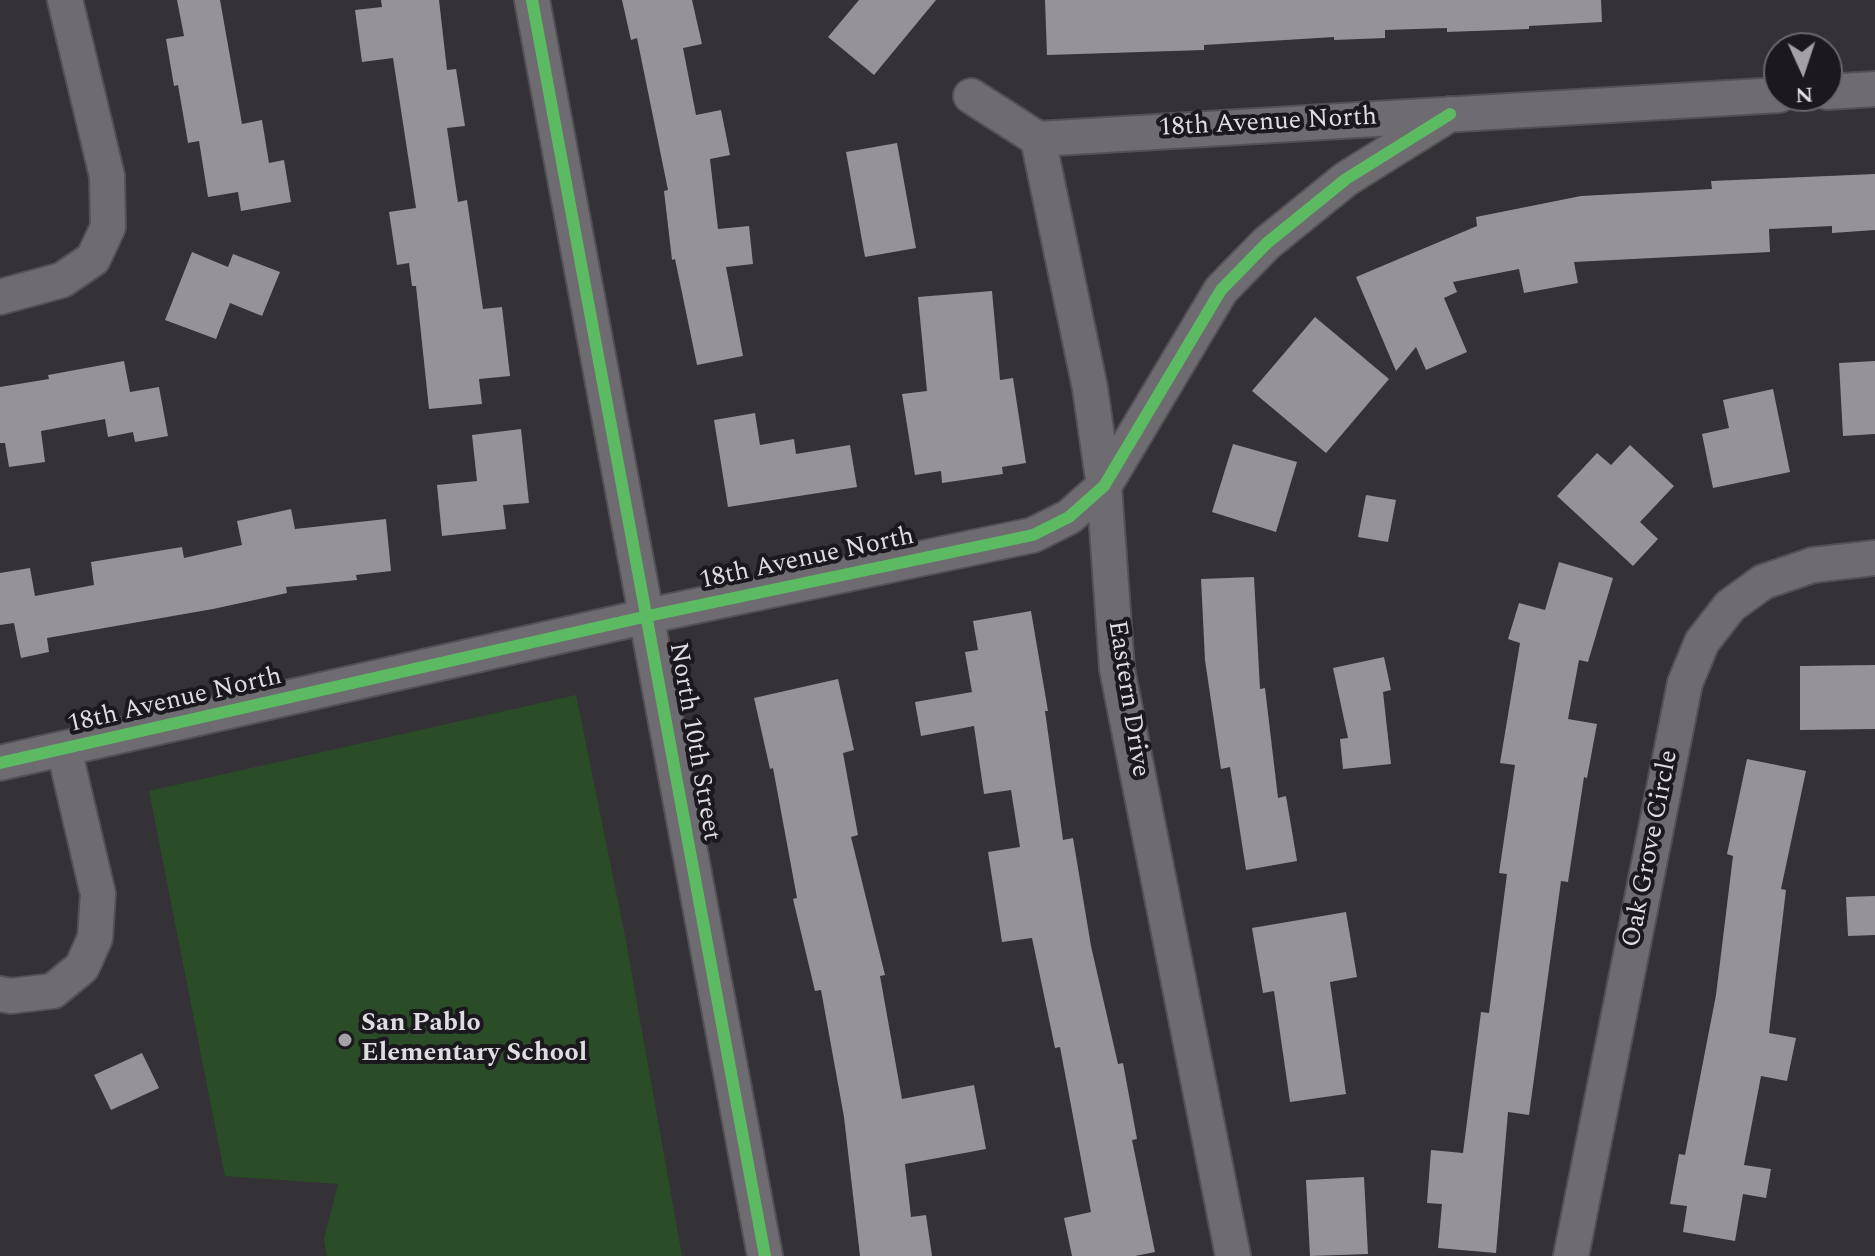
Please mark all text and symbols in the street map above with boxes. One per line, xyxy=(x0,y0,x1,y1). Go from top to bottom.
north arrow xyxy=(1763,32,1843,112)
text: N xyxy=(1794,78,1814,111)
street label: 18th Avenue North xyxy=(1158,103,1378,145)
street label: 18th Avenue North xyxy=(697,522,917,598)
street label: Eastern Drive xyxy=(1099,619,1155,779)
street label: North 10th Street xyxy=(660,640,726,844)
street label: 18th Avenue North xyxy=(65,662,285,742)
street label: Oak Grove Circle xyxy=(1618,748,1686,950)
place label: San Pablo Elementary School xyxy=(361,1009,587,1070)
marker: San Pablo Elementary School xyxy=(336,1031,354,1049)

